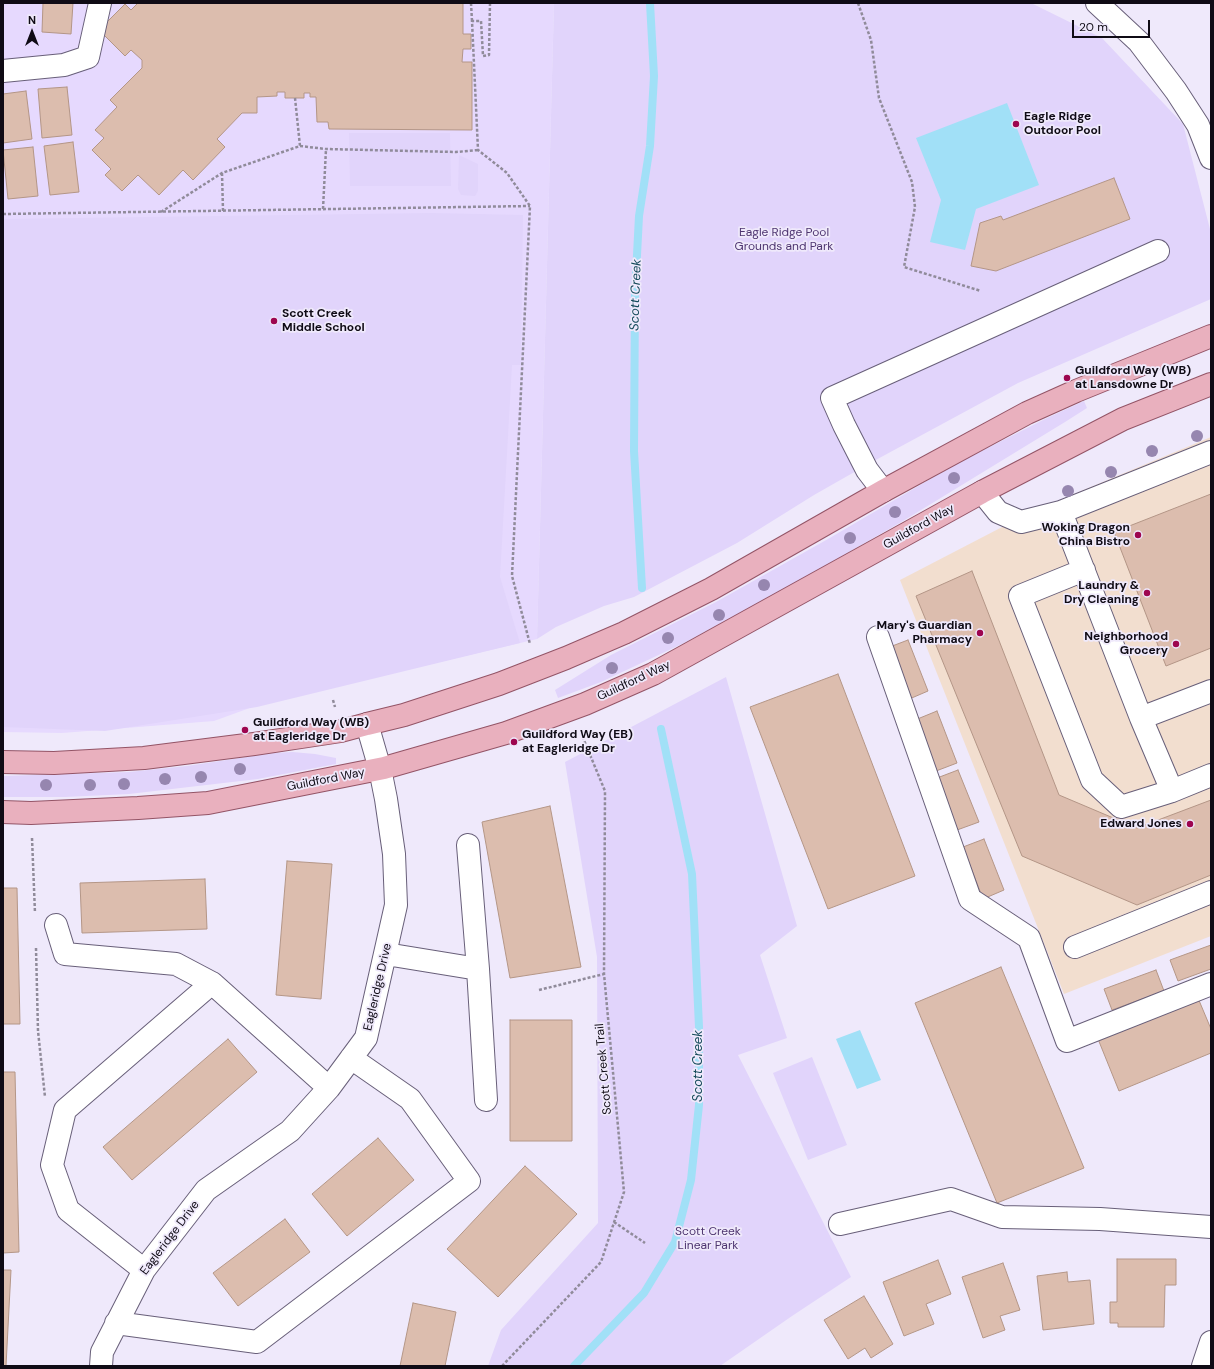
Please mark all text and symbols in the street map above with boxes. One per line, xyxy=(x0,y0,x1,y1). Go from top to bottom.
north arrow xyxy=(12,12,52,52)
scale bar xyxy=(1074,12,1152,38)
text: N xyxy=(28,13,36,27)
text: 20 m xyxy=(1079,19,1108,35)
place label: Eagle Ridge Outdoor Pool xyxy=(1024,110,1101,138)
marker: Eagle Ridge Outdoor Pool xyxy=(1011,119,1021,129)
park label: Eagle Ridge Pool Grounds and Park xyxy=(735,226,833,254)
water label: Scott Creek xyxy=(627,259,645,331)
place label: Scott Creek Middle School xyxy=(282,307,365,335)
marker: Scott Creek Middle School xyxy=(269,316,279,326)
place label: Guildford Way (WB) at Lansdowne Dr xyxy=(1075,364,1191,392)
marker: Guildford Way (WB) at Lansdowne Dr xyxy=(1062,373,1072,383)
street label: Guildford Way xyxy=(881,502,957,552)
place label: Woking Dragon China Bistro xyxy=(1041,521,1130,549)
marker: Woking Dragon China Bistro xyxy=(1133,530,1143,540)
place label: Laundry & Dry Cleaning xyxy=(1064,579,1139,607)
marker: Laundry & Dry Cleaning xyxy=(1142,588,1152,598)
place label: Mary's Guardian Pharmacy xyxy=(876,619,972,647)
marker: Mary's Guardian Pharmacy xyxy=(975,628,985,638)
place label: Neighborhood Grocery xyxy=(1084,630,1168,658)
marker: Neighborhood Grocery xyxy=(1171,639,1181,649)
street label: Guildford Way xyxy=(595,658,673,704)
place label: Guildford Way (WB) at Eagleridge Dr xyxy=(253,716,369,744)
marker: Guildford Way (WB) at Eagleridge Dr xyxy=(240,725,250,735)
place label: Guildford Way (EB) at Eagleridge Dr xyxy=(522,728,633,756)
marker: Guildford Way (EB) at Eagleridge Dr xyxy=(509,737,519,747)
street label: Guildford Way xyxy=(286,765,366,795)
place label: Edward Jones xyxy=(1100,817,1182,831)
marker: Edward Jones xyxy=(1185,819,1195,829)
street label: Eagleridge Drive xyxy=(361,942,395,1032)
street label: Scott Creek Trail xyxy=(593,1023,615,1115)
water label: Scott Creek xyxy=(691,1030,707,1102)
street label: Eagleridge Drive xyxy=(137,1198,203,1278)
park label: Scott Creek Linear Park xyxy=(675,1225,741,1253)

